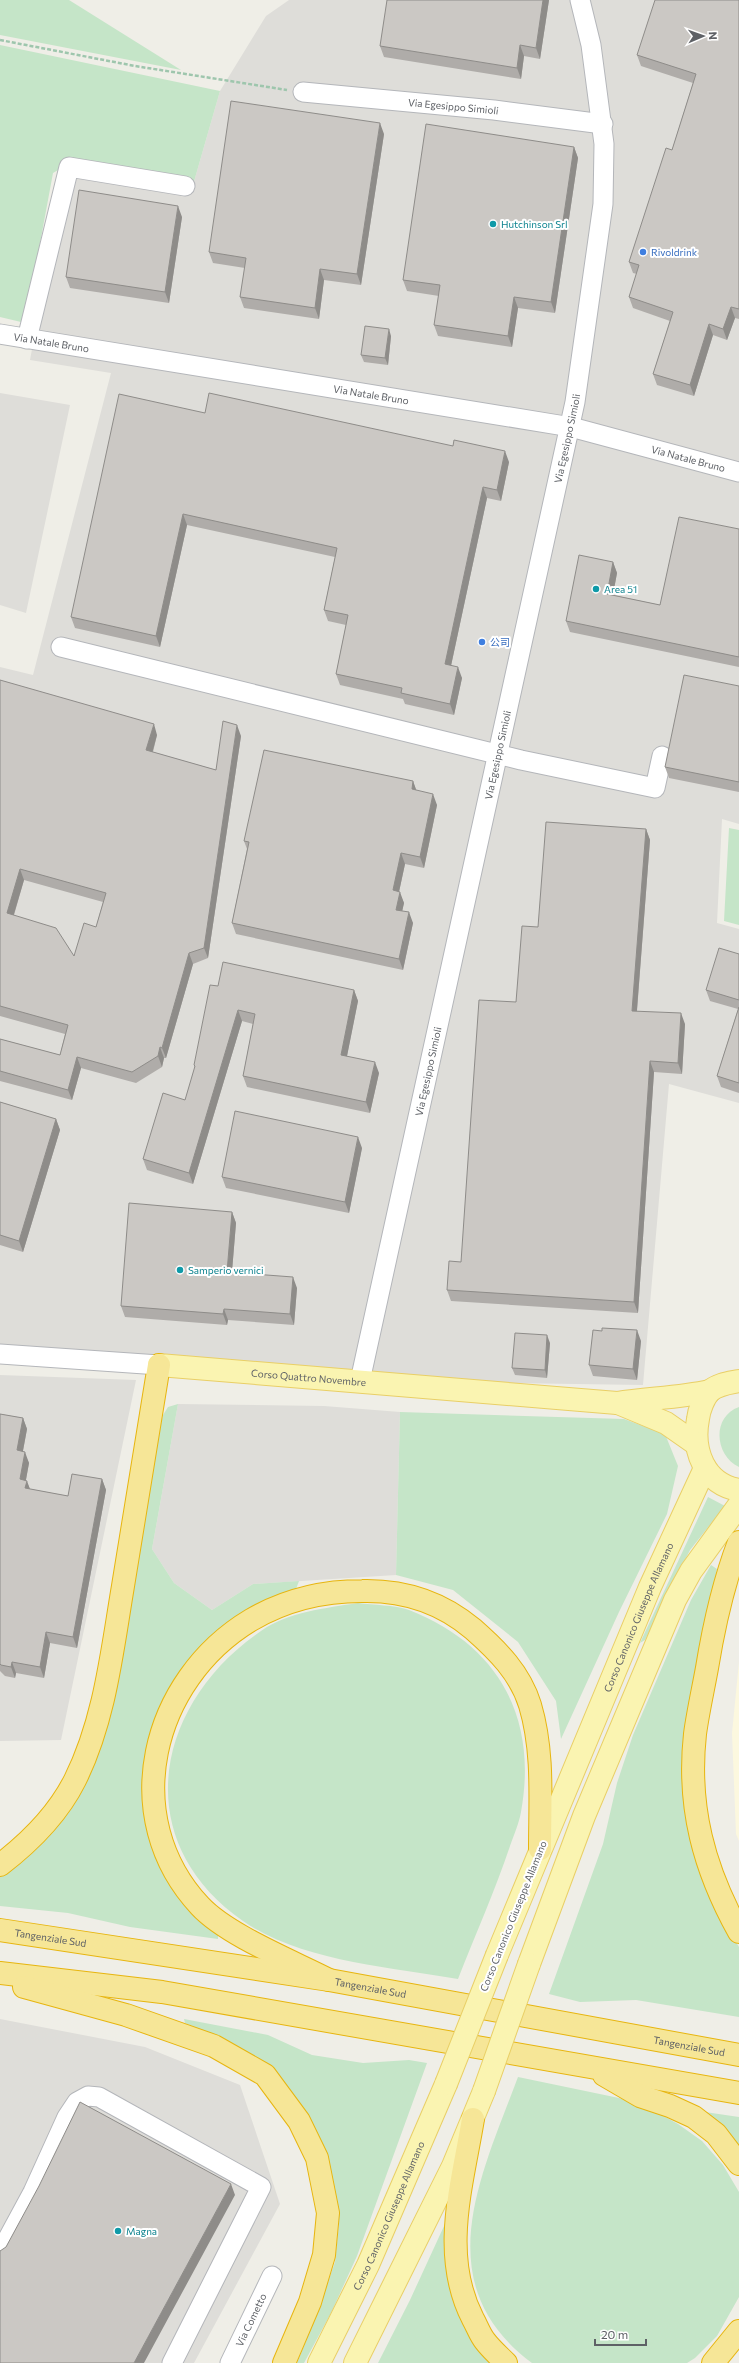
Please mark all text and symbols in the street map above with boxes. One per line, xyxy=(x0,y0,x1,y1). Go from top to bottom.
north arrow xyxy=(683,16,723,56)
text: N xyxy=(707,31,720,40)
street label: Via Egesippo Simioli xyxy=(408,96,499,117)
place label: Hutchinson Srl xyxy=(501,218,568,230)
marker: Hutchinson Srl xyxy=(488,219,498,229)
place label: Rivoldrink xyxy=(651,246,698,258)
marker: Rivoldrink xyxy=(638,247,648,257)
street label: Via Natale Bruno xyxy=(13,330,90,354)
street label: Via Natale Bruno xyxy=(333,382,410,406)
street label: Via Egesippo Simioli xyxy=(551,393,582,484)
street label: Via Natale Bruno xyxy=(650,443,727,474)
place label: Area 51 xyxy=(604,583,637,595)
marker: Area 51 xyxy=(591,584,601,594)
place label: 公司 xyxy=(490,636,510,648)
marker: 公司 xyxy=(477,637,487,647)
street label: Via Egesippo Simioli xyxy=(482,709,513,801)
street label: Via Egesippo Simioli xyxy=(412,1026,444,1117)
place label: Samperio vernici xyxy=(188,1264,264,1276)
marker: Samperio vernici xyxy=(175,1265,185,1275)
street label: Corso Quattro Novembre xyxy=(250,1367,367,1388)
street label: Corso Canonico Giuseppe Allamano xyxy=(601,1541,676,1694)
street label: Corso Canonico Giuseppe Allamano xyxy=(477,1839,549,1993)
street label: Tangenziale Sud xyxy=(14,1926,87,1949)
street label: Tangenziale Sud xyxy=(334,1975,408,2000)
street label: Tangenziale Sud xyxy=(652,2033,726,2058)
street label: Corso Canonico Giuseppe Allamano xyxy=(350,2139,427,2292)
place label: Magna xyxy=(126,2225,157,2237)
marker: Magna xyxy=(113,2226,123,2236)
street label: Via Cometto xyxy=(233,2291,269,2348)
scale bar xyxy=(595,2321,646,2347)
text: 20 m xyxy=(601,2327,628,2341)

